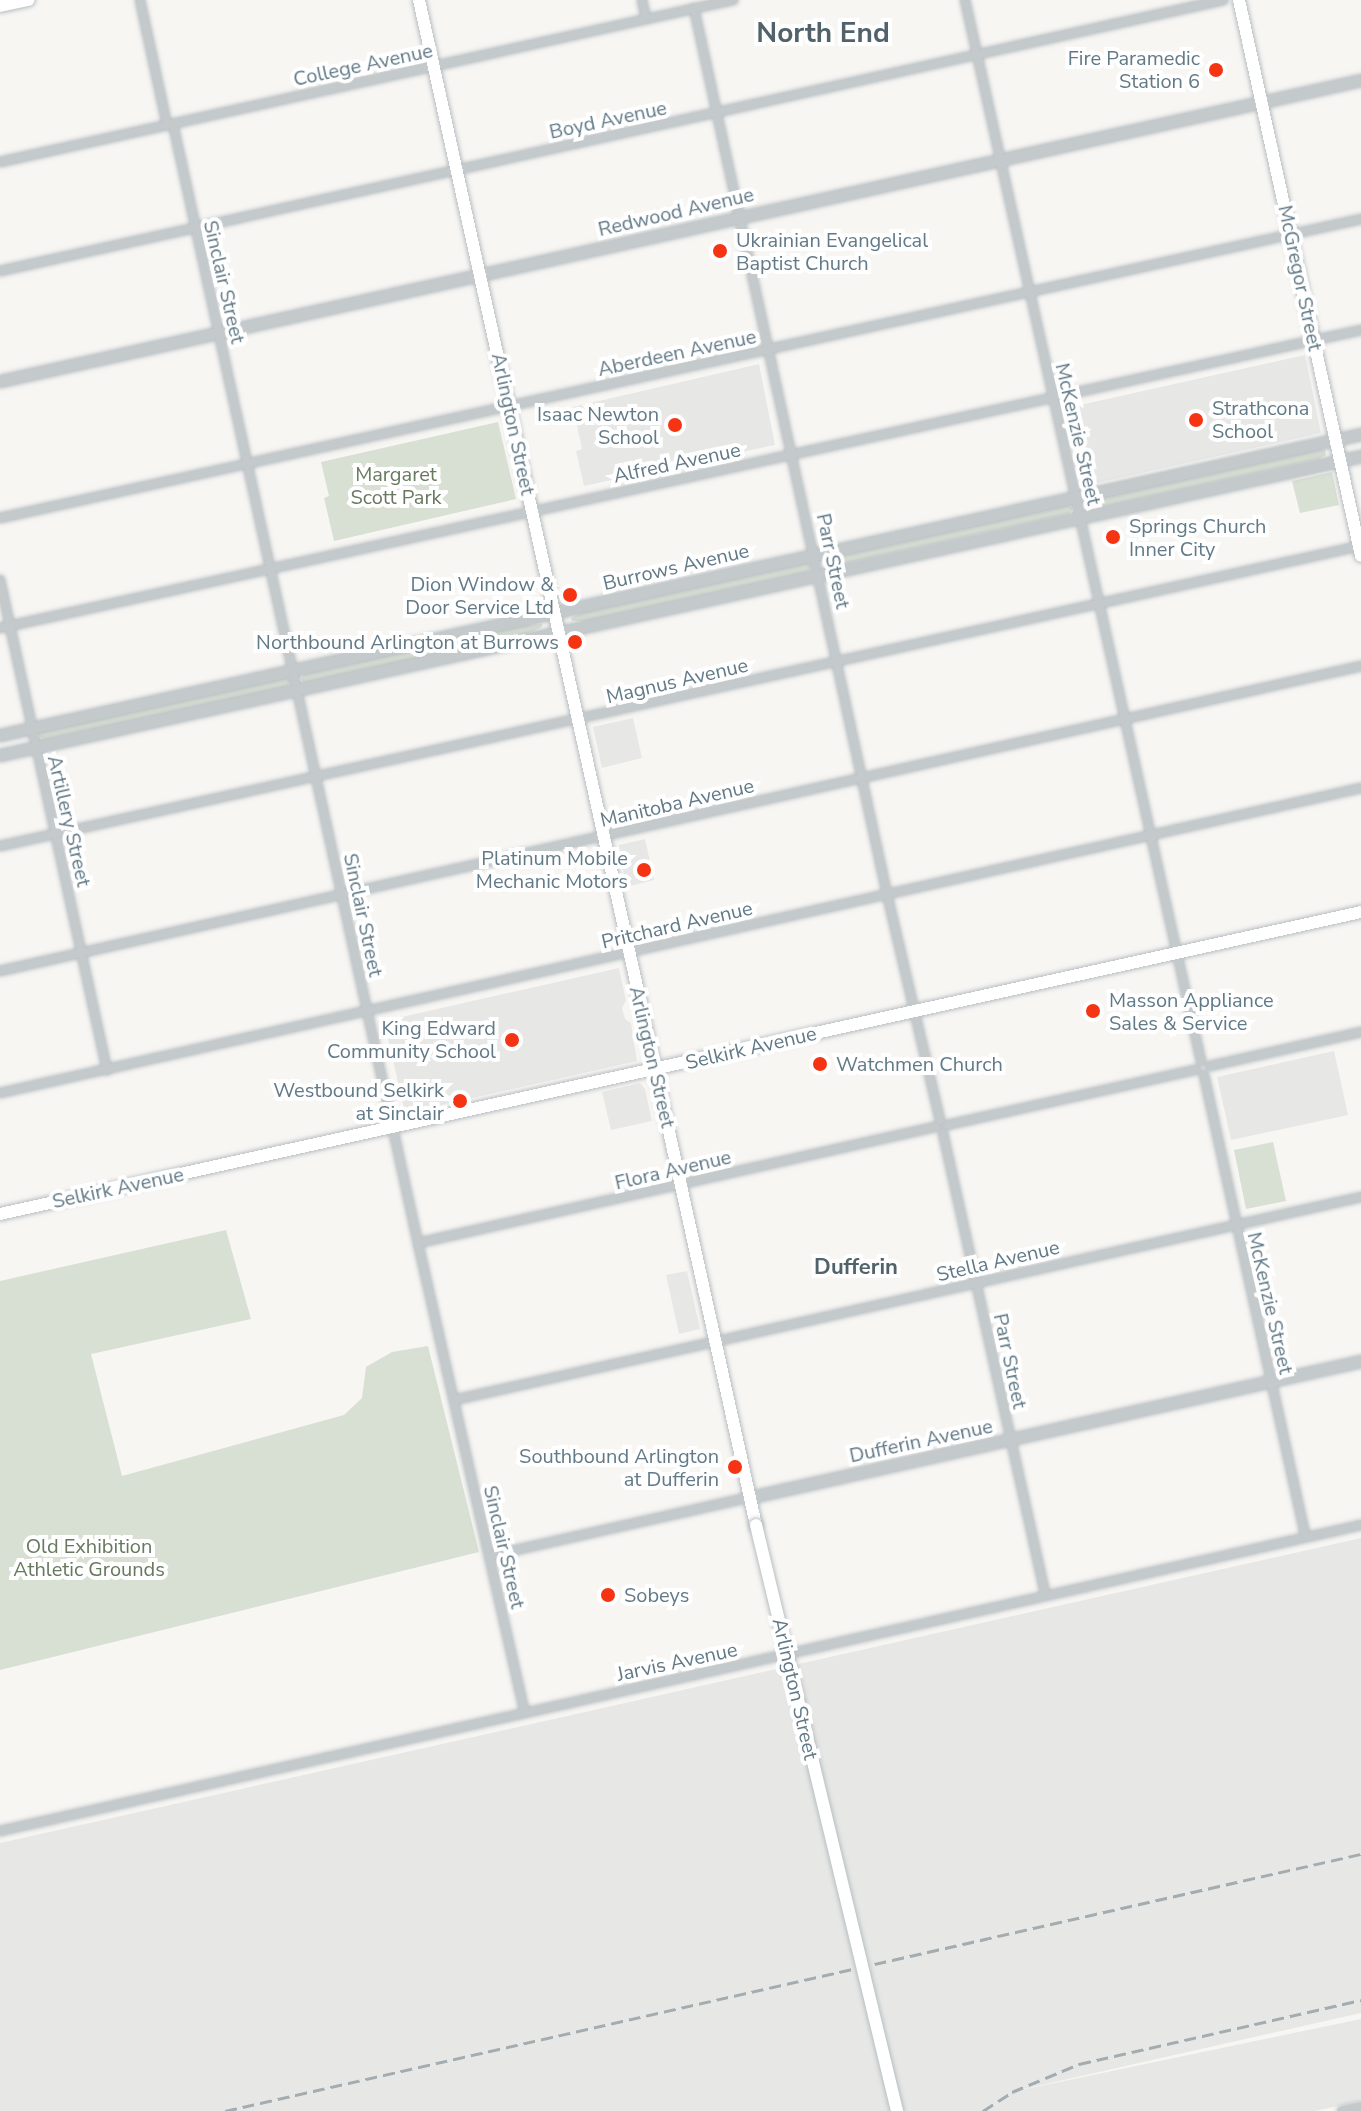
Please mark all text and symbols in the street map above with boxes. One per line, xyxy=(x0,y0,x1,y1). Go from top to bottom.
district label: North End xyxy=(756,16,890,50)
street label: College Avenue xyxy=(291,39,435,91)
place label: Fire Paramedic Station 6 xyxy=(1068,46,1200,93)
marker: Fire Paramedic Station 6 xyxy=(1207,61,1225,79)
street label: Boyd Avenue xyxy=(547,96,669,144)
street label: Redwood Avenue xyxy=(596,182,756,242)
street label: McGregor Street xyxy=(1273,203,1327,353)
street label: Sinclair Street xyxy=(198,218,250,346)
place label: Ukrainian Evangelical Baptist Church xyxy=(736,228,928,275)
marker: Ukrainian Evangelical Baptist Church xyxy=(711,242,729,260)
street label: Aberdeen Avenue xyxy=(596,324,758,382)
street label: Arlington Street xyxy=(486,351,540,497)
street label: McKenzie Street xyxy=(1050,361,1106,507)
place label: Strathcona School xyxy=(1212,396,1309,443)
place label: Isaac Newton School xyxy=(537,402,659,449)
marker: Strathcona School xyxy=(1187,411,1205,429)
marker: Isaac Newton School xyxy=(666,416,684,434)
street label: Alfred Avenue xyxy=(611,438,743,488)
park label: Margaret Scott Park xyxy=(350,462,442,509)
street label: Parr Street xyxy=(811,511,855,611)
place label: Springs Church Inner City xyxy=(1129,514,1266,561)
marker: Springs Church Inner City xyxy=(1104,528,1122,546)
street label: Burrows Avenue xyxy=(601,539,751,595)
place label: Dion Window & Door Service Ltd xyxy=(405,572,554,619)
marker: Dion Window & Door Service Ltd xyxy=(561,586,579,604)
place label: Northbound Arlington at Burrows xyxy=(256,630,559,654)
marker: Northbound Arlington at Burrows xyxy=(566,633,584,651)
street label: Magnus Avenue xyxy=(604,653,750,709)
street label: Artillery Street xyxy=(42,753,96,889)
street label: Manitoba Avenue xyxy=(598,774,756,832)
place label: Platinum Mobile Mechanic Motors xyxy=(476,846,628,893)
street label: Sinclair Street xyxy=(338,851,388,979)
marker: Platinum Mobile Mechanic Motors xyxy=(635,861,653,879)
street label: Pritchard Avenue xyxy=(599,896,755,954)
street label: Arlington Street xyxy=(624,984,680,1130)
place label: Masson Appliance Sales & Service xyxy=(1109,988,1274,1035)
marker: Masson Appliance Sales & Service xyxy=(1084,1002,1102,1020)
place label: King Edward Community School xyxy=(327,1016,496,1063)
street label: Selkirk Avenue xyxy=(683,1021,819,1075)
marker: King Edward Community School xyxy=(503,1031,521,1049)
place label: Watchmen Church xyxy=(836,1052,1003,1076)
marker: Watchmen Church xyxy=(811,1055,829,1073)
place label: Westbound Selkirk at Sinclair xyxy=(273,1078,444,1125)
marker: Westbound Selkirk at Sinclair xyxy=(451,1092,469,1110)
street label: Flora Avenue xyxy=(612,1145,734,1195)
street label: Selkirk Avenue xyxy=(50,1162,186,1214)
street label: McKenzie Street xyxy=(1242,1230,1298,1376)
street label: Stella Avenue xyxy=(934,1235,1062,1287)
district label: Dufferin xyxy=(814,1255,898,1281)
street label: Parr Street xyxy=(988,1311,1032,1411)
street label: Dufferin Avenue xyxy=(847,1414,995,1468)
place label: Southbound Arlington at Dufferin xyxy=(519,1444,719,1491)
marker: Southbound Arlington at Dufferin xyxy=(726,1458,744,1476)
street label: Sinclair Street xyxy=(478,1483,530,1611)
park label: Old Exhibition Athletic Grounds xyxy=(13,1534,165,1581)
place label: Sobeys xyxy=(624,1583,689,1607)
marker: Sobeys xyxy=(599,1586,617,1604)
street label: Arlington Street xyxy=(767,1616,823,1762)
street label: Jarvis Avenue xyxy=(615,1638,739,1686)

